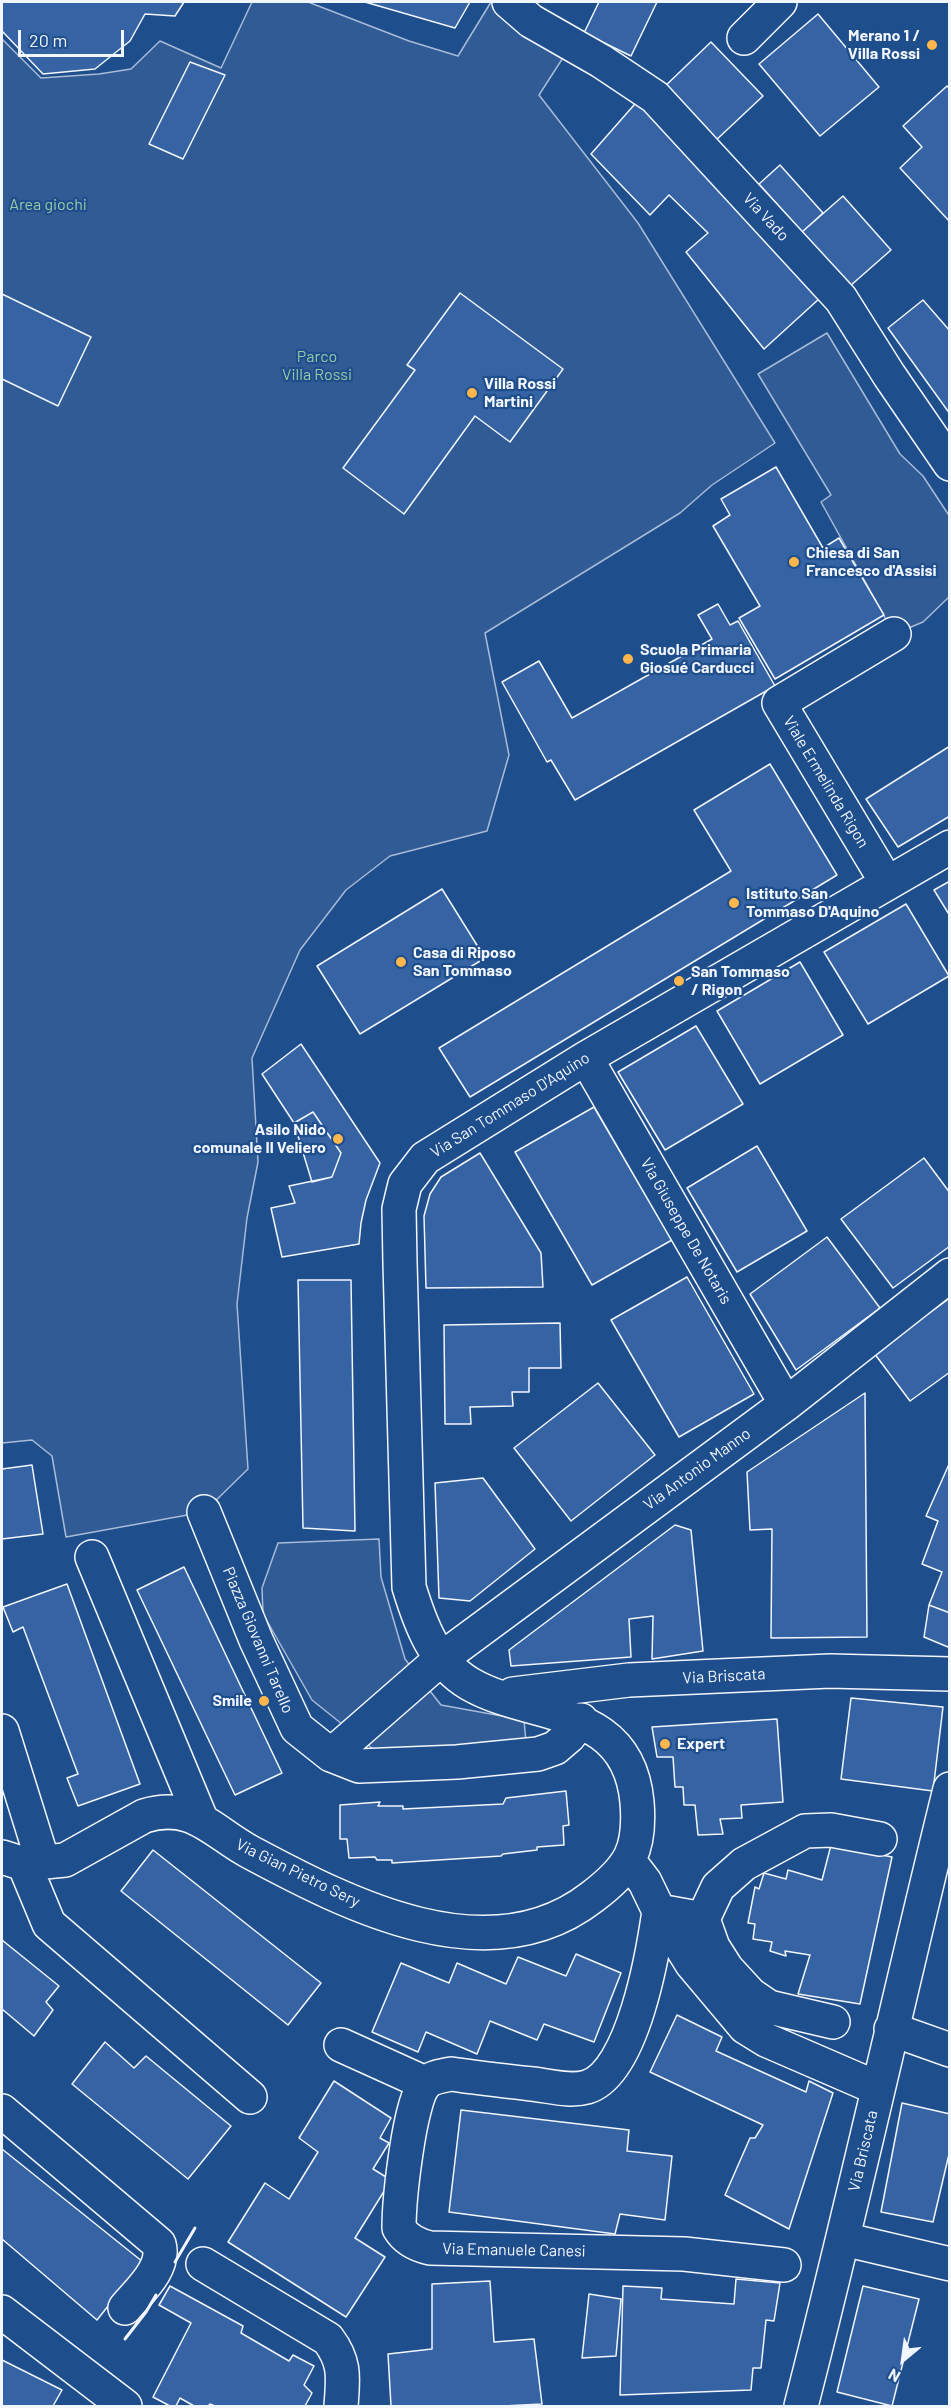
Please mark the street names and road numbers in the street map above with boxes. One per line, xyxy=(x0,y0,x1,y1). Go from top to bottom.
street label: Via Vado xyxy=(739,189,793,245)
street label: Viale Ermelinda Rigon xyxy=(779,713,873,851)
street label: Via San Tommaso D'Aquino xyxy=(427,1048,593,1162)
street label: Via Giuseppe De Notaris xyxy=(636,1155,736,1307)
street label: Via Antonio Manno xyxy=(640,1424,754,1514)
street label: Piazza Giovanni Tarello xyxy=(218,1564,298,1716)
street label: Via Briscata xyxy=(682,1664,766,1688)
street label: Via Gian Pietro Sery xyxy=(233,1835,363,1911)
street label: Via Briscata xyxy=(844,2108,882,2194)
street label: Via Emanuele Canesi xyxy=(442,2239,586,2261)

